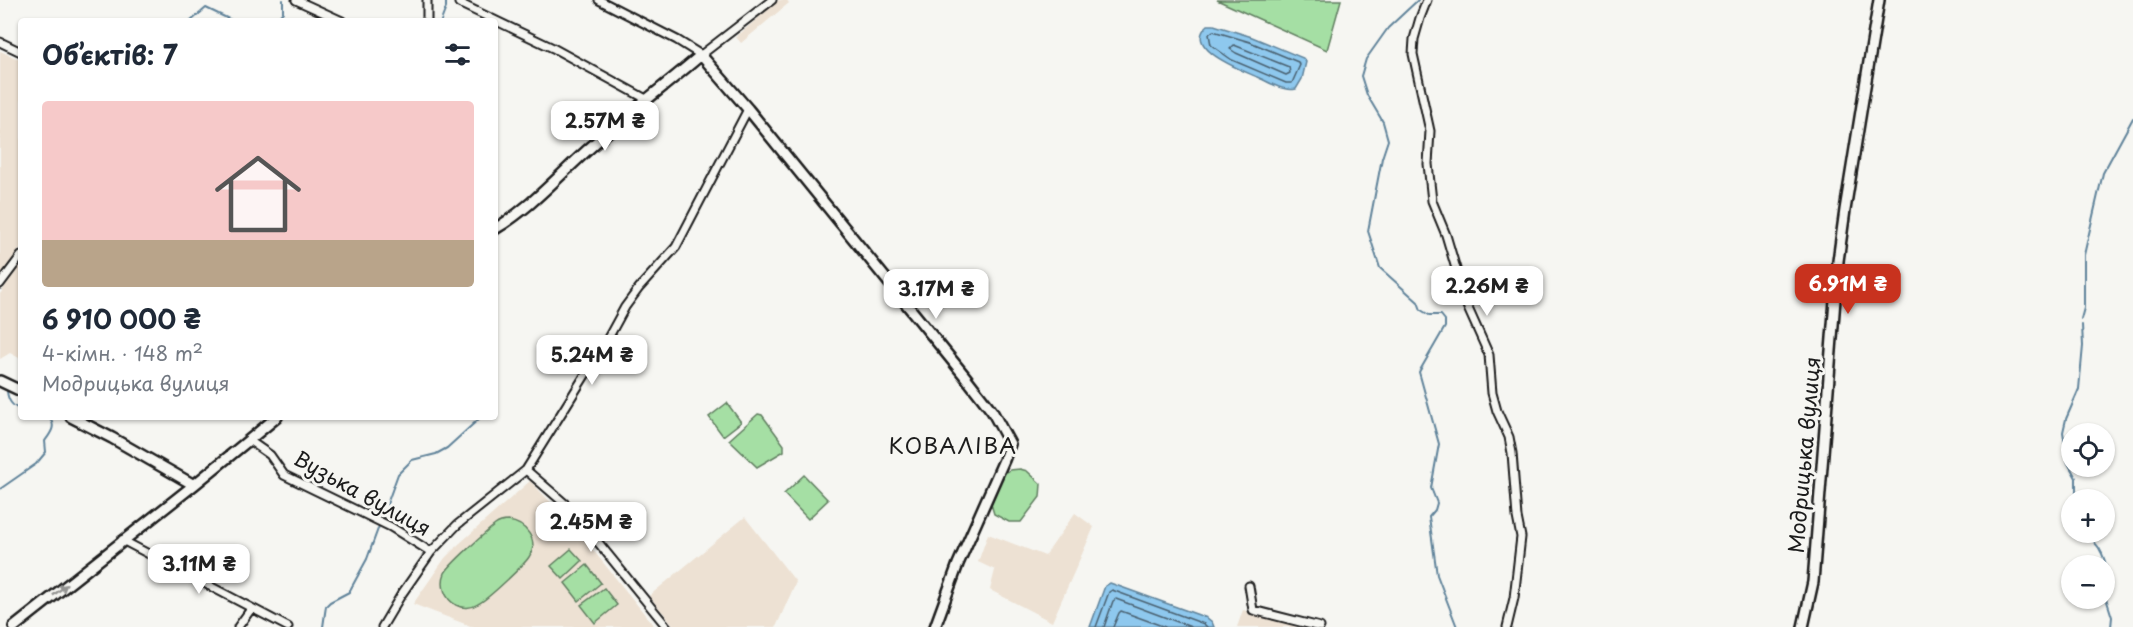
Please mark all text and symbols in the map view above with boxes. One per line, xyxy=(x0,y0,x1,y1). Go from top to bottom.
text: Об’єктів: 7 xyxy=(42,35,178,74)
icon: filters xyxy=(441,38,474,71)
pin: 2.57M ₴ xyxy=(550,101,660,152)
text: 2.57M ₴ xyxy=(565,105,645,135)
icon: home xyxy=(204,140,312,248)
pin: 6.91M ₴ xyxy=(1793,264,1903,315)
pin: 2.26M ₴ xyxy=(1432,266,1542,317)
text: 6.91M ₴ xyxy=(1809,268,1887,298)
pin: 3.17M ₴ xyxy=(881,269,991,320)
text: 2.26M ₴ xyxy=(1445,270,1529,300)
text: 3.17M ₴ xyxy=(898,273,974,303)
text: 6 910 000 ₴ xyxy=(42,299,201,338)
pin: 5.24M ₴ xyxy=(537,335,647,386)
text: 4-кімн. · 148 m² xyxy=(42,338,203,368)
text: 5.24M ₴ xyxy=(550,339,634,369)
street label: Модрицька вулиця xyxy=(1778,355,1828,554)
text: Модрицька вулиця xyxy=(42,368,230,398)
map controls xyxy=(2061,423,2115,609)
button: locate xyxy=(2061,423,2115,477)
district label: КОВАЛІВА xyxy=(888,428,1018,461)
street label: Вузька вулиця xyxy=(289,441,437,543)
button: + xyxy=(2061,489,2115,543)
pin: 2.45M ₴ xyxy=(536,502,646,553)
text: 2.45M ₴ xyxy=(550,506,632,536)
pin: 3.11M ₴ xyxy=(144,544,254,595)
text: 3.11M ₴ xyxy=(162,548,236,578)
button: − xyxy=(2061,555,2115,609)
one-way arrow xyxy=(52,584,68,597)

